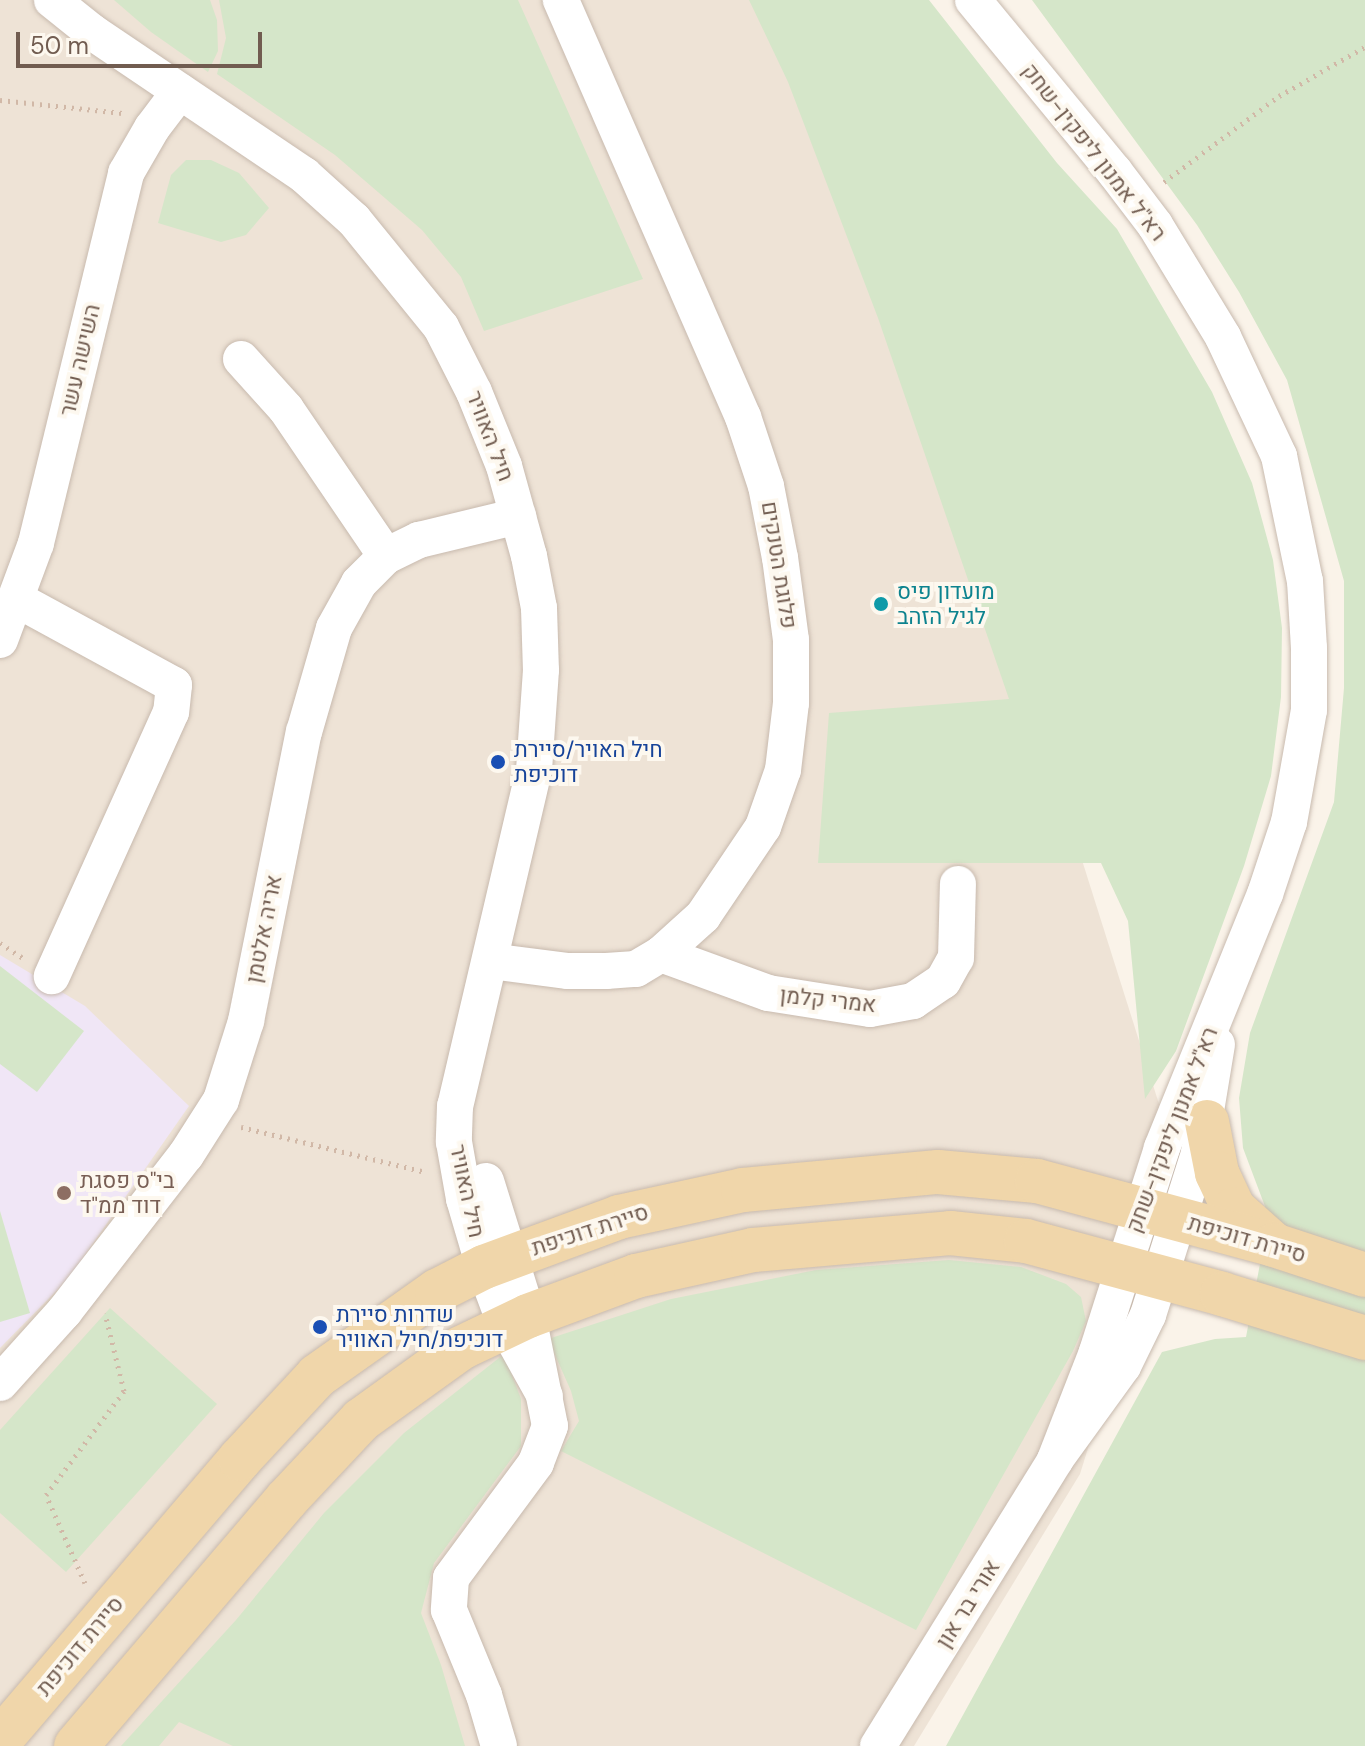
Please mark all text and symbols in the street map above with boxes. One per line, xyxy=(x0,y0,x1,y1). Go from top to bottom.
scale bar xyxy=(20,16,266,66)
text: 50 m xyxy=(30,30,89,61)
street label: רא"ל אמנון ליפקין-שחק xyxy=(1017,58,1171,246)
street label: השישה עשר xyxy=(54,301,106,419)
street label: חיל האוויר xyxy=(461,387,519,485)
street label: פלוגת הטנקים xyxy=(756,500,802,630)
place label: מועדון פיס לגיל הזהב xyxy=(897,578,995,630)
marker: מועדון פיס לגיל הזהב xyxy=(872,595,890,613)
place label: חיל האויר/סיירת דוכיפת xyxy=(514,736,663,788)
marker: חיל האויר/סיירת דוכיפת xyxy=(489,753,507,771)
street label: אריה אלטמן xyxy=(241,873,287,985)
street label: אמרי קלמן xyxy=(779,982,877,1018)
street label: רא"ל אמנון ליפקין-שחק xyxy=(1121,1024,1223,1236)
street label: חיל האוויר xyxy=(444,1142,490,1240)
place label: בי"ס פסגת דוד ממ"ד xyxy=(80,1167,175,1218)
marker: בי"ס פסגת דוד ממ"ד xyxy=(55,1184,73,1202)
street label: סיירת דוכיפת xyxy=(528,1199,652,1261)
street label: סיירת דוכיפת xyxy=(1185,1210,1309,1268)
place label: שדרות סיירת דוכיפת/חיל האוויר xyxy=(336,1301,503,1352)
marker: שדרות סיירת דוכיפת/חיל האוויר xyxy=(311,1318,329,1336)
street label: אורי בר און xyxy=(931,1555,1005,1653)
street label: סיירת דוכיפת xyxy=(31,1591,129,1701)

